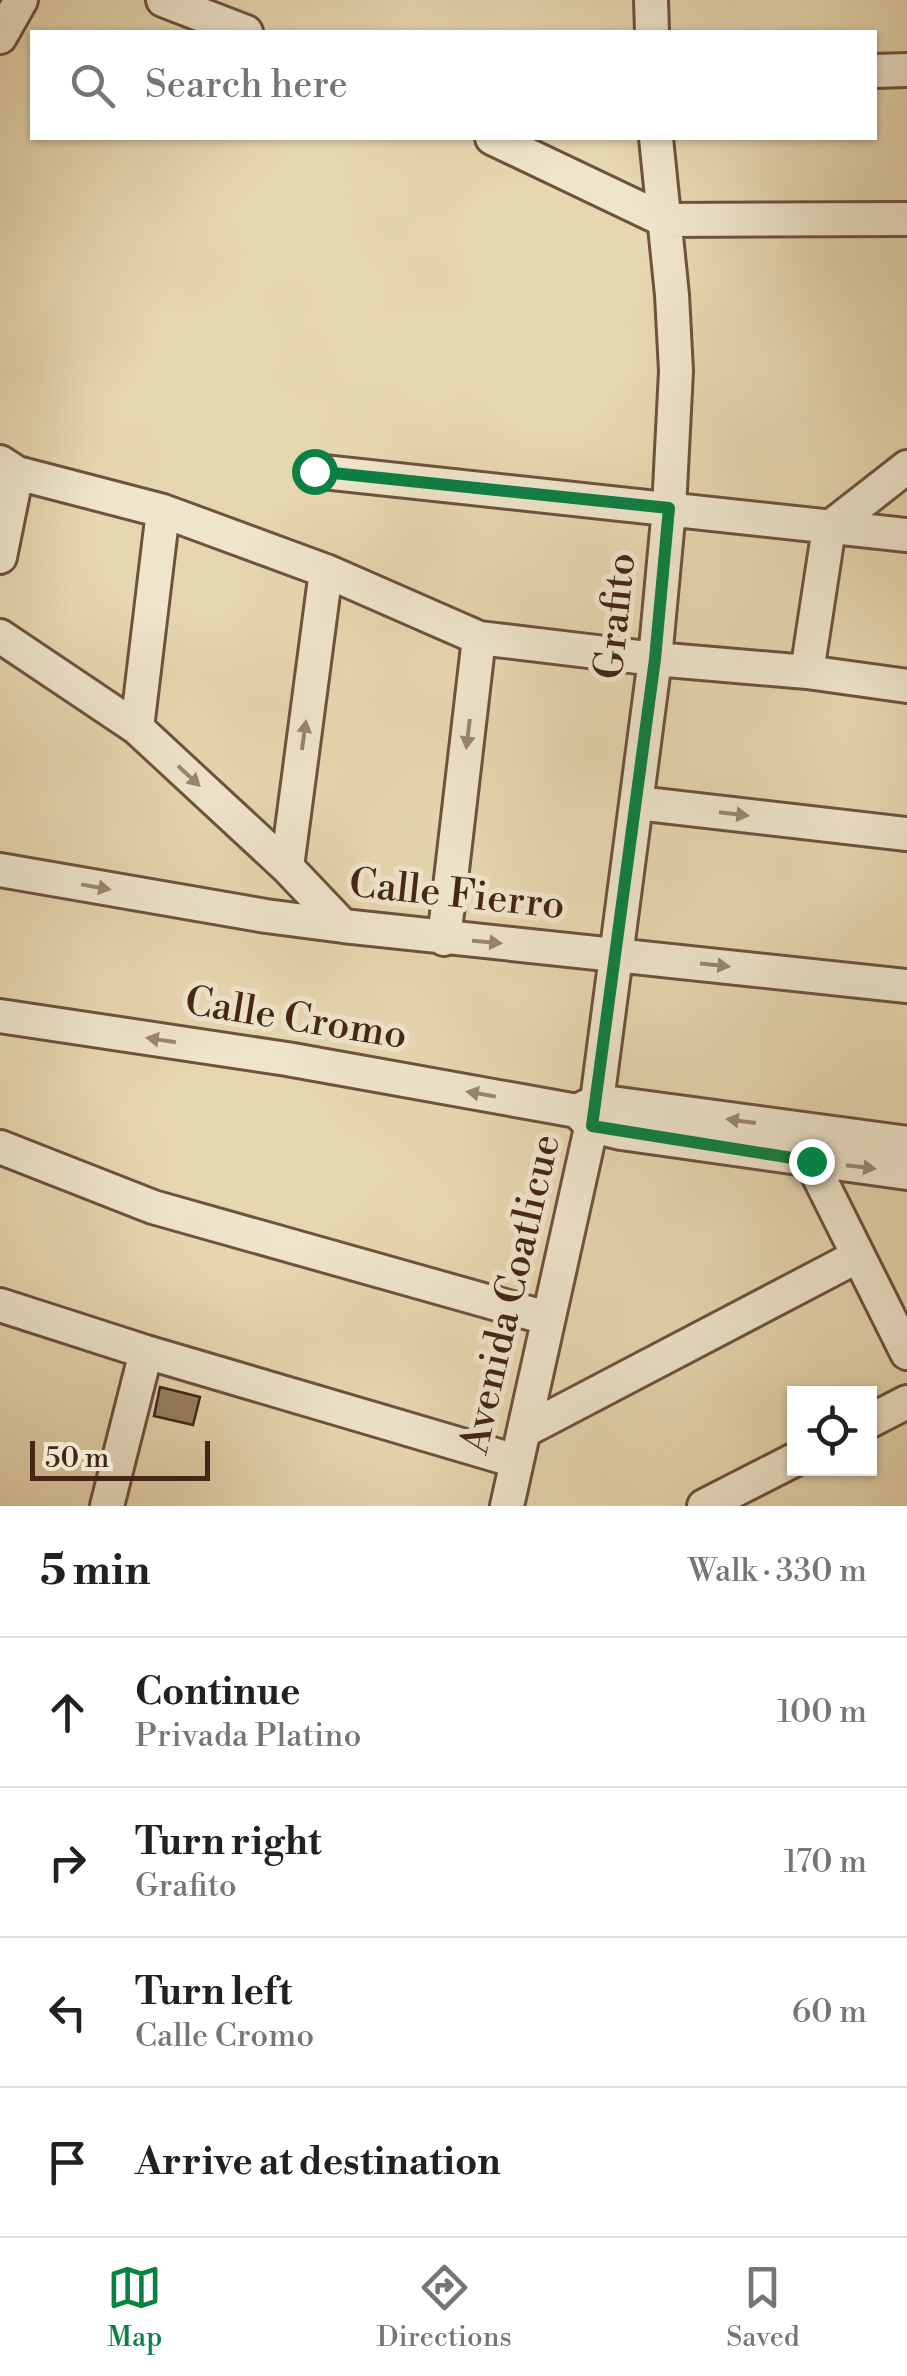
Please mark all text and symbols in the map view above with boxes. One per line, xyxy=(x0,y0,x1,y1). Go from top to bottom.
search box xyxy=(30,30,877,140)
icon: search xyxy=(65,58,120,113)
text: Search here xyxy=(145,62,348,109)
route start xyxy=(292,449,338,495)
street label: Grafito xyxy=(584,550,648,682)
one-way arrow xyxy=(296,719,312,751)
one-way arrow xyxy=(460,719,476,751)
one-way arrow xyxy=(176,764,200,787)
one-way arrow xyxy=(718,806,750,822)
street label: Calle Fierro xyxy=(347,859,567,931)
one-way arrow xyxy=(81,880,112,895)
one-way arrow xyxy=(471,935,503,951)
one-way arrow xyxy=(699,957,731,973)
street label: Calle Cromo xyxy=(181,977,411,1061)
one-way arrow xyxy=(145,1031,176,1047)
one-way arrow xyxy=(465,1086,497,1101)
one-way arrow xyxy=(725,1113,756,1129)
street label: Avenida Coatlicue xyxy=(450,1129,572,1460)
route end xyxy=(789,1139,835,1185)
one-way arrow xyxy=(846,1160,878,1176)
map controls xyxy=(787,1386,877,1476)
button: locate xyxy=(787,1386,877,1476)
scale bar xyxy=(30,1436,210,1480)
text: 50 m xyxy=(45,1441,109,1476)
text: 5 min xyxy=(40,1545,150,1598)
text: Walk · 330 m xyxy=(688,1551,867,1591)
text: Continue xyxy=(135,1669,300,1716)
icon: ahead xyxy=(40,1685,95,1740)
text: 100 m xyxy=(777,1692,867,1732)
text: Privada Platino xyxy=(135,1716,361,1756)
text: Turn right xyxy=(135,1819,321,1866)
icon: right xyxy=(40,1835,95,1890)
text: 170 m xyxy=(784,1842,867,1882)
text: Grafito xyxy=(135,1866,237,1906)
text: Turn left xyxy=(135,1969,292,2016)
icon: left xyxy=(40,1985,95,2040)
text: 60 m xyxy=(792,1992,867,2032)
text: Calle Cromo xyxy=(135,2016,314,2056)
icon: arrive xyxy=(40,2135,95,2190)
text: Arrive at destination xyxy=(135,2139,501,2186)
tab: Map xyxy=(107,2260,162,2355)
tab: Directions xyxy=(377,2260,512,2355)
tab: Saved xyxy=(726,2260,800,2355)

